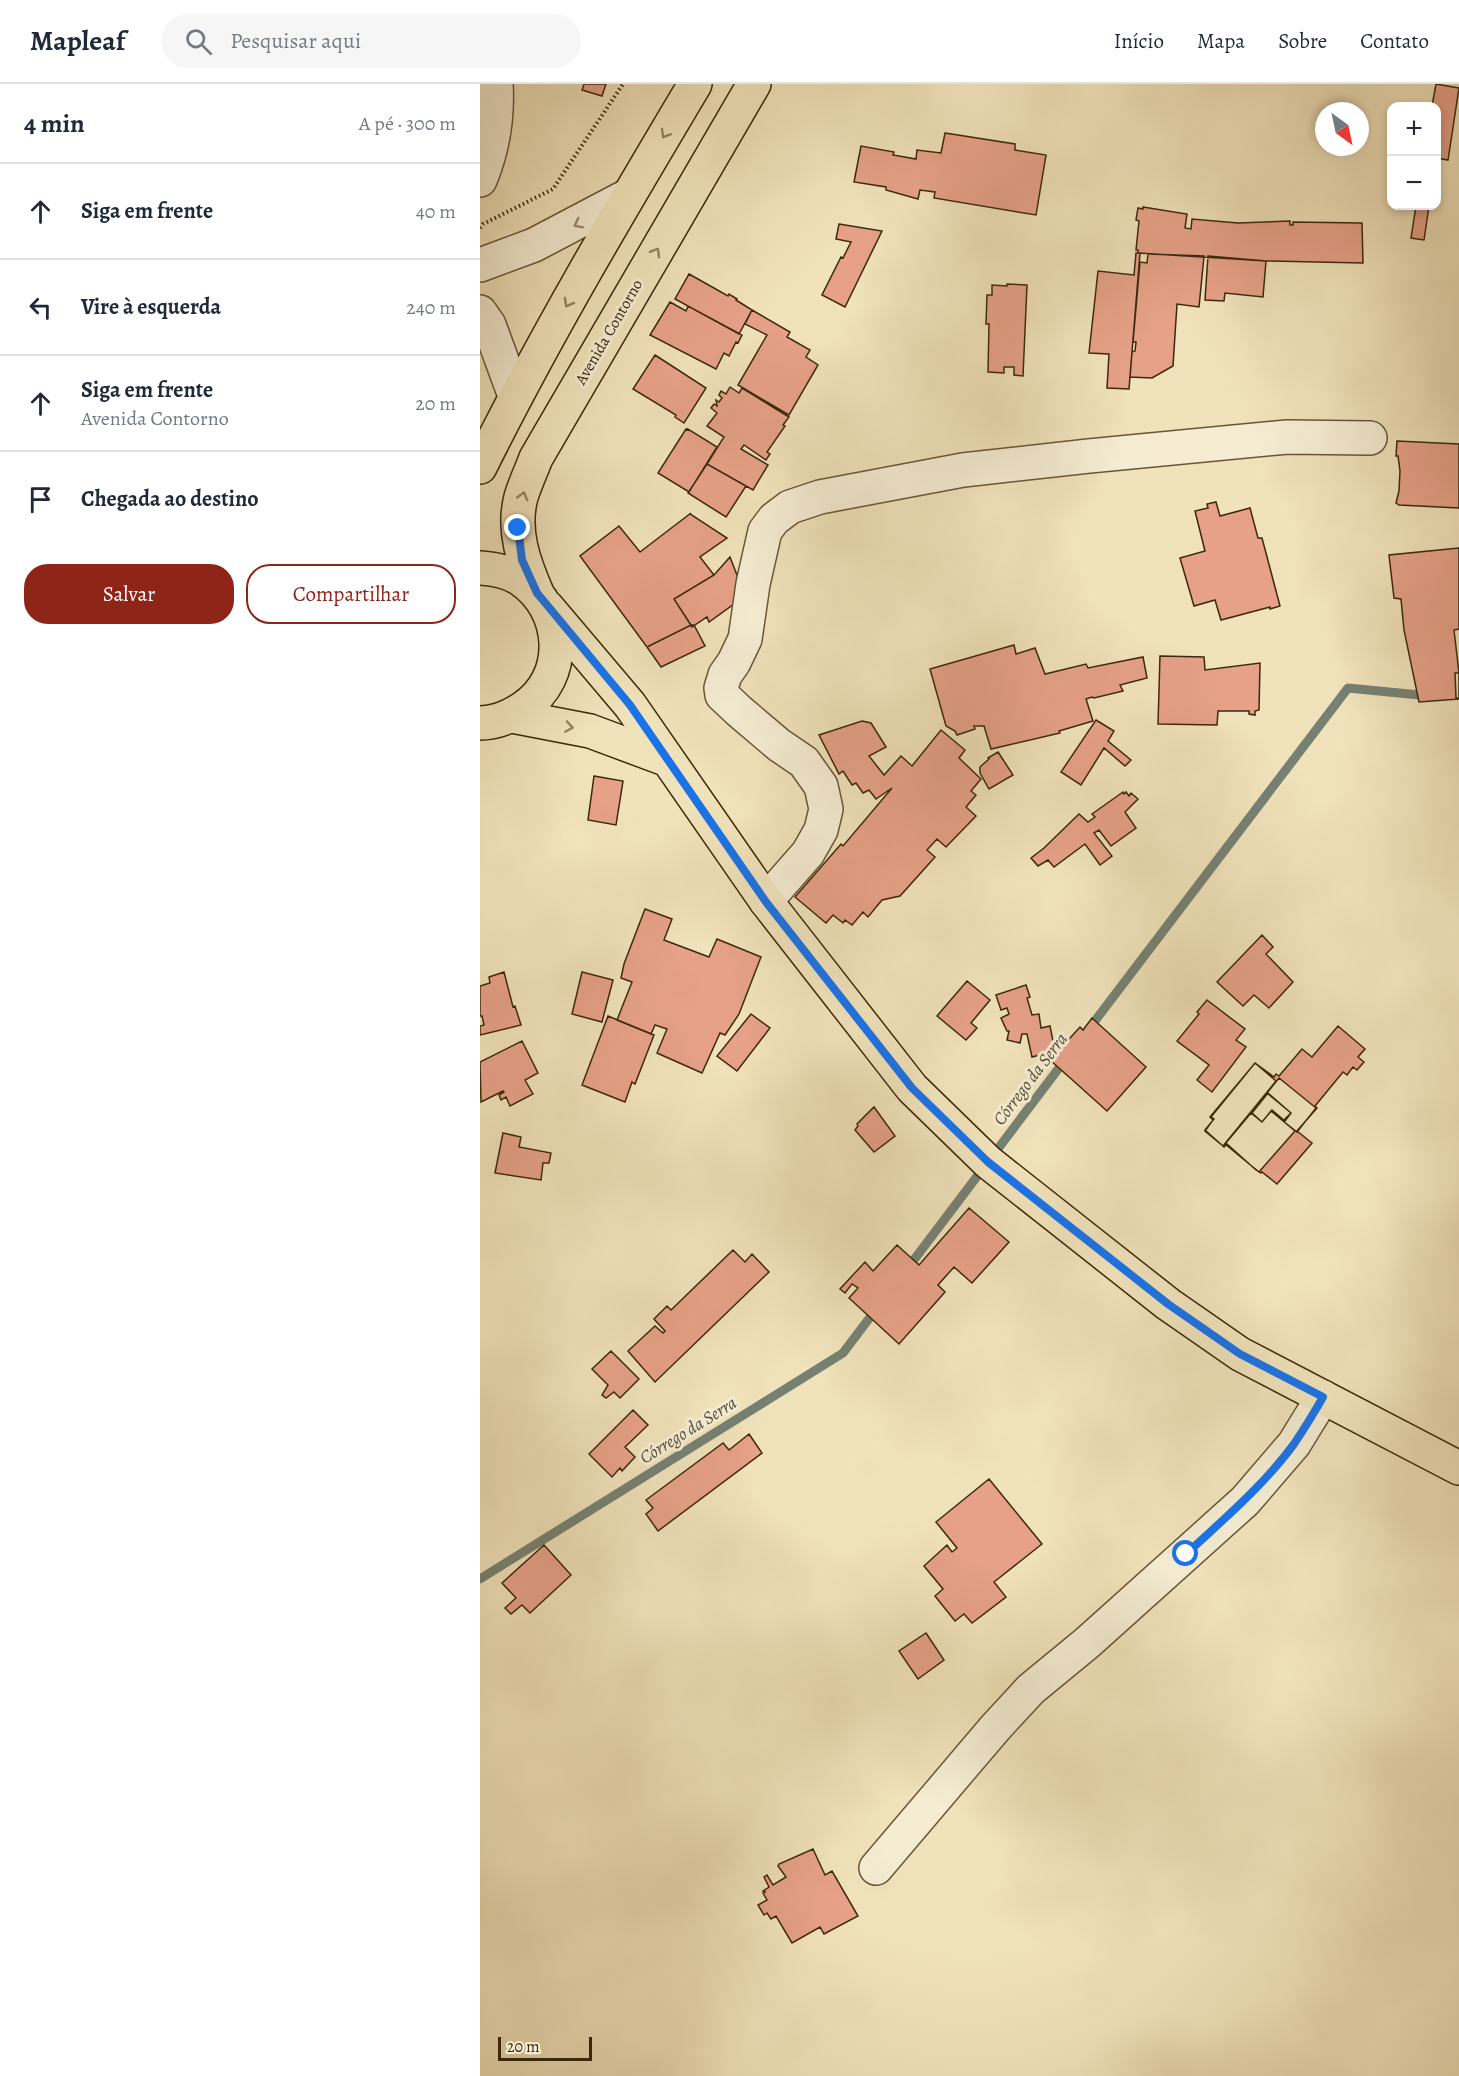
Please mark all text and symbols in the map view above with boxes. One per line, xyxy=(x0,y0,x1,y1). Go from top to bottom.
search box xyxy=(161,14,581,68)
text: Mapleaf xyxy=(30,22,125,60)
icon: search xyxy=(182,25,215,58)
text: Pesquisar aqui xyxy=(230,26,361,56)
text: Início xyxy=(1114,27,1164,55)
text: Mapa xyxy=(1197,27,1245,55)
text: Sobre xyxy=(1278,27,1327,55)
text: Contato xyxy=(1360,27,1429,55)
north arrow xyxy=(1315,102,1369,156)
map controls xyxy=(1387,102,1441,210)
button: + xyxy=(1387,102,1441,156)
text: 4 min xyxy=(24,106,85,141)
text: A pé · 300 m xyxy=(359,110,456,137)
one-way arrow xyxy=(661,128,673,138)
button: − xyxy=(1387,156,1441,210)
icon: ahead xyxy=(24,195,57,228)
text: Siga em frente xyxy=(81,196,213,226)
text: 40 m xyxy=(416,198,456,225)
one-way arrow xyxy=(573,216,584,228)
one-way arrow xyxy=(649,248,660,258)
street label: Avenida Contorno xyxy=(569,275,648,390)
icon: left xyxy=(24,291,57,324)
text: Vire à esquerda xyxy=(81,292,221,322)
text: 240 m xyxy=(406,294,456,321)
one-way arrow xyxy=(564,297,575,307)
text: Siga em frente xyxy=(81,375,213,405)
icon: ahead xyxy=(24,387,57,420)
text: 20 m xyxy=(415,390,456,417)
text: Avenida Contorno xyxy=(81,405,229,432)
icon: arrive xyxy=(24,483,57,516)
text: Chegada ao destino xyxy=(81,484,259,514)
one-way arrow xyxy=(515,491,528,501)
route end xyxy=(504,514,530,540)
button: Salvar xyxy=(24,564,234,624)
button: Compartilhar xyxy=(246,564,456,624)
one-way arrow xyxy=(564,721,574,733)
water label: Córrego da Serra xyxy=(987,1028,1073,1130)
water label: Córrego da Serra xyxy=(635,1391,741,1469)
route start xyxy=(1172,1540,1198,1566)
scale bar xyxy=(498,2034,592,2062)
text: 20 m xyxy=(507,2036,540,2058)

